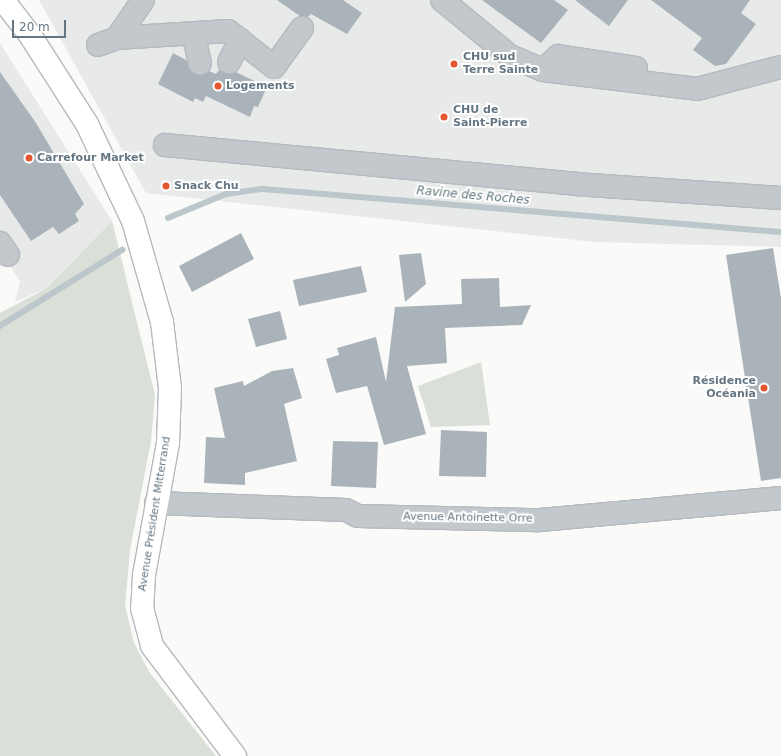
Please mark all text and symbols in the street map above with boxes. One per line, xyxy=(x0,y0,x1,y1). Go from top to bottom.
scale bar xyxy=(14,12,68,38)
text: 20 m xyxy=(19,20,50,34)
place label: CHU sud Terre Sainte xyxy=(463,51,538,77)
marker: CHU sud Terre Sainte xyxy=(448,58,460,70)
place label: Logements xyxy=(226,79,294,93)
marker: Logements xyxy=(213,81,223,91)
place label: CHU de Saint-Pierre xyxy=(453,104,527,130)
marker: CHU de Saint-Pierre xyxy=(438,111,450,123)
place label: Carrefour Market xyxy=(37,151,144,165)
marker: Carrefour Market xyxy=(24,153,34,163)
place label: Snack Chu xyxy=(174,179,239,193)
marker: Snack Chu xyxy=(161,181,171,191)
water label: Ravine des Roches xyxy=(416,184,530,208)
place label: Résidence Océania xyxy=(693,375,756,401)
marker: Résidence Océania xyxy=(759,383,769,393)
street label: Avenue Président Mitterrand xyxy=(136,436,174,592)
street label: Avenue Antoinette Orre xyxy=(403,510,533,526)

